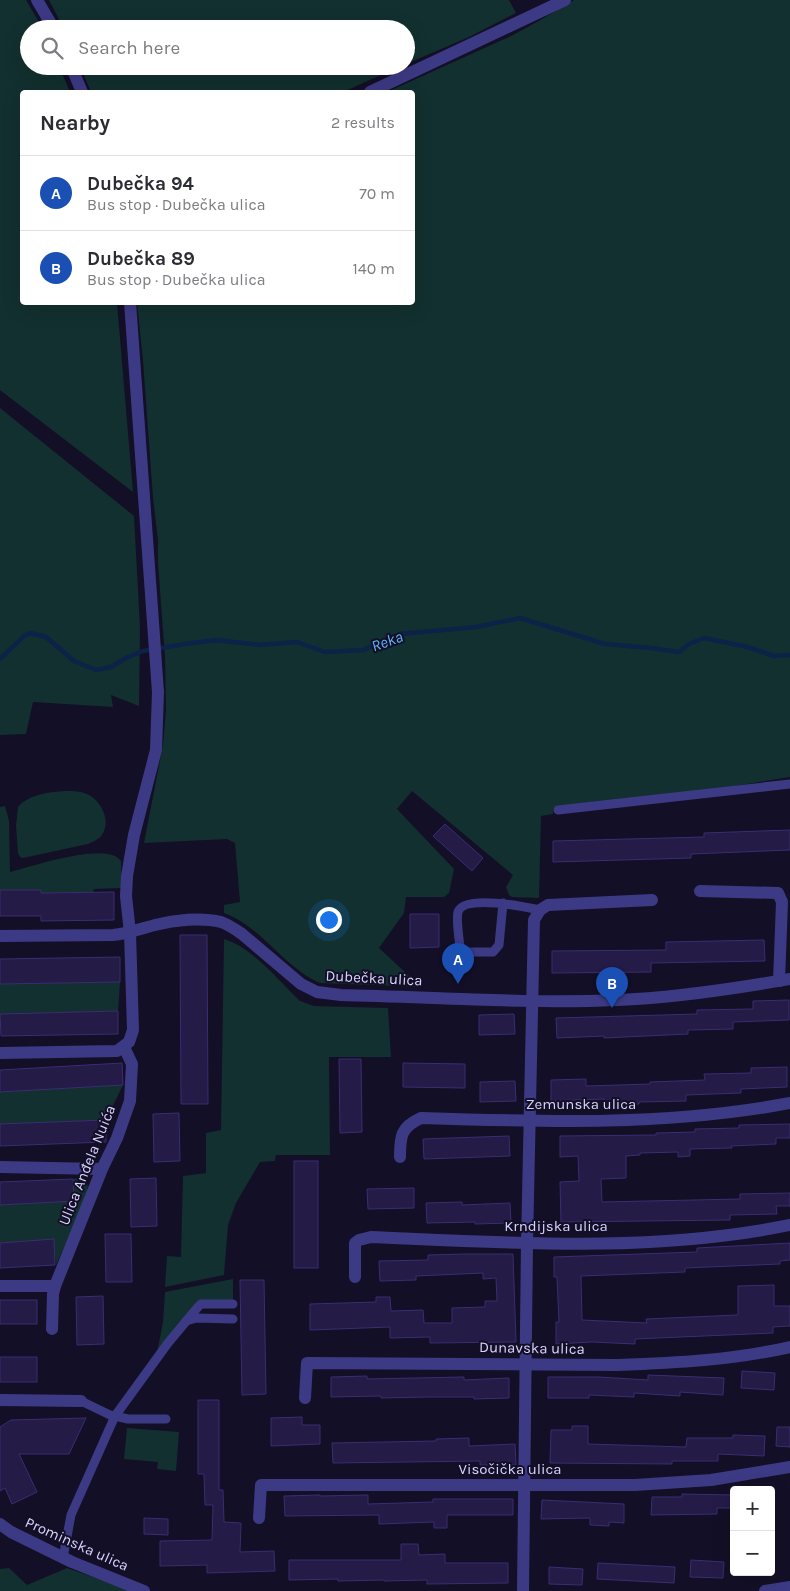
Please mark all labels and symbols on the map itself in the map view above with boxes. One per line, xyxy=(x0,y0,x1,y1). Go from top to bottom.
water label: Reka xyxy=(369,627,405,655)
your location xyxy=(316,907,342,933)
pin: A xyxy=(442,943,474,984)
street label: Dubečka ulica xyxy=(325,966,423,990)
pin: B xyxy=(596,967,628,1008)
street label: Zemunska ulica xyxy=(526,1095,636,1113)
street label: Ulica Anđela Nuića xyxy=(55,1102,119,1228)
street label: Krndijska ulica xyxy=(504,1217,608,1235)
street label: Dunavska ulica xyxy=(479,1338,585,1358)
street label: Visočička ulica xyxy=(459,1460,561,1478)
street label: Prominska ulica xyxy=(22,1513,132,1575)

